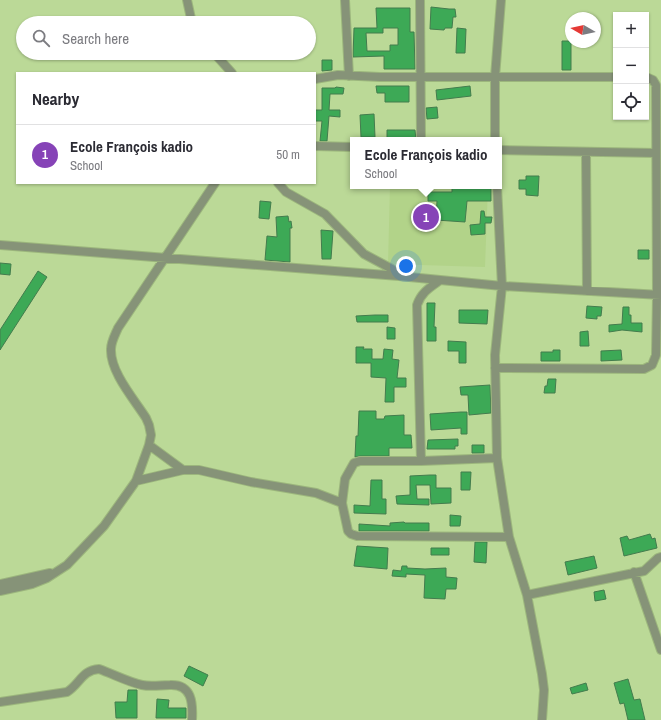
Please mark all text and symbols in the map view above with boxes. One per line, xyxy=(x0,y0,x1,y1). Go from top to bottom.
north arrow xyxy=(565,12,601,48)
map controls xyxy=(613,12,649,120)
button: + xyxy=(613,12,649,48)
search box xyxy=(16,16,316,60)
icon: search xyxy=(30,27,52,49)
text: Search here xyxy=(62,28,129,49)
button: − xyxy=(613,48,649,84)
button: locate xyxy=(613,84,649,120)
text: Nearby xyxy=(32,87,79,110)
text: Ecole François kadio xyxy=(70,136,193,157)
popup xyxy=(350,137,502,189)
text: Ecole François kadio xyxy=(364,144,488,165)
text: 1 xyxy=(42,146,48,163)
text: 50 m xyxy=(276,146,300,163)
text: School xyxy=(70,157,103,174)
text: School xyxy=(364,165,397,182)
pin: 1 xyxy=(413,202,439,232)
your location xyxy=(396,256,416,276)

